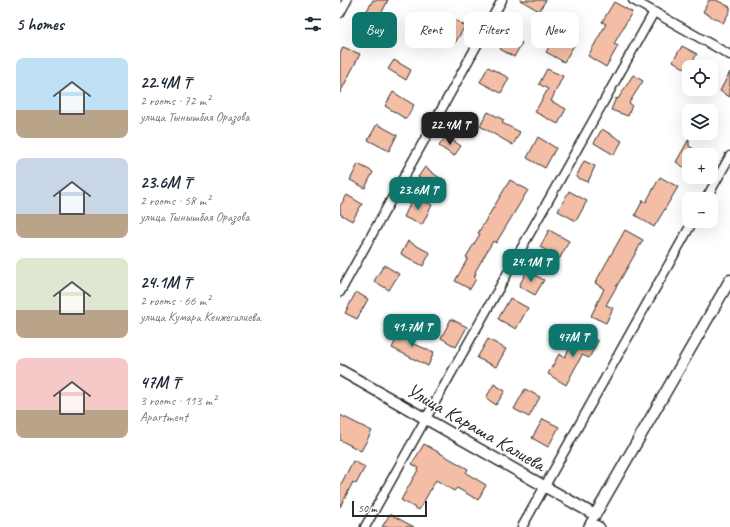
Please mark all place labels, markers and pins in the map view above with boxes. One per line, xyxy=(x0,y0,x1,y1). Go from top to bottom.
pin: 22.4M ₸ xyxy=(413,112,487,146)
pin: 23.6M ₸ xyxy=(381,177,455,211)
pin: 24.1M ₸ xyxy=(494,249,568,283)
pin: 41.7M ₸ xyxy=(375,314,449,348)
pin: 47M ₸ xyxy=(545,324,601,358)

